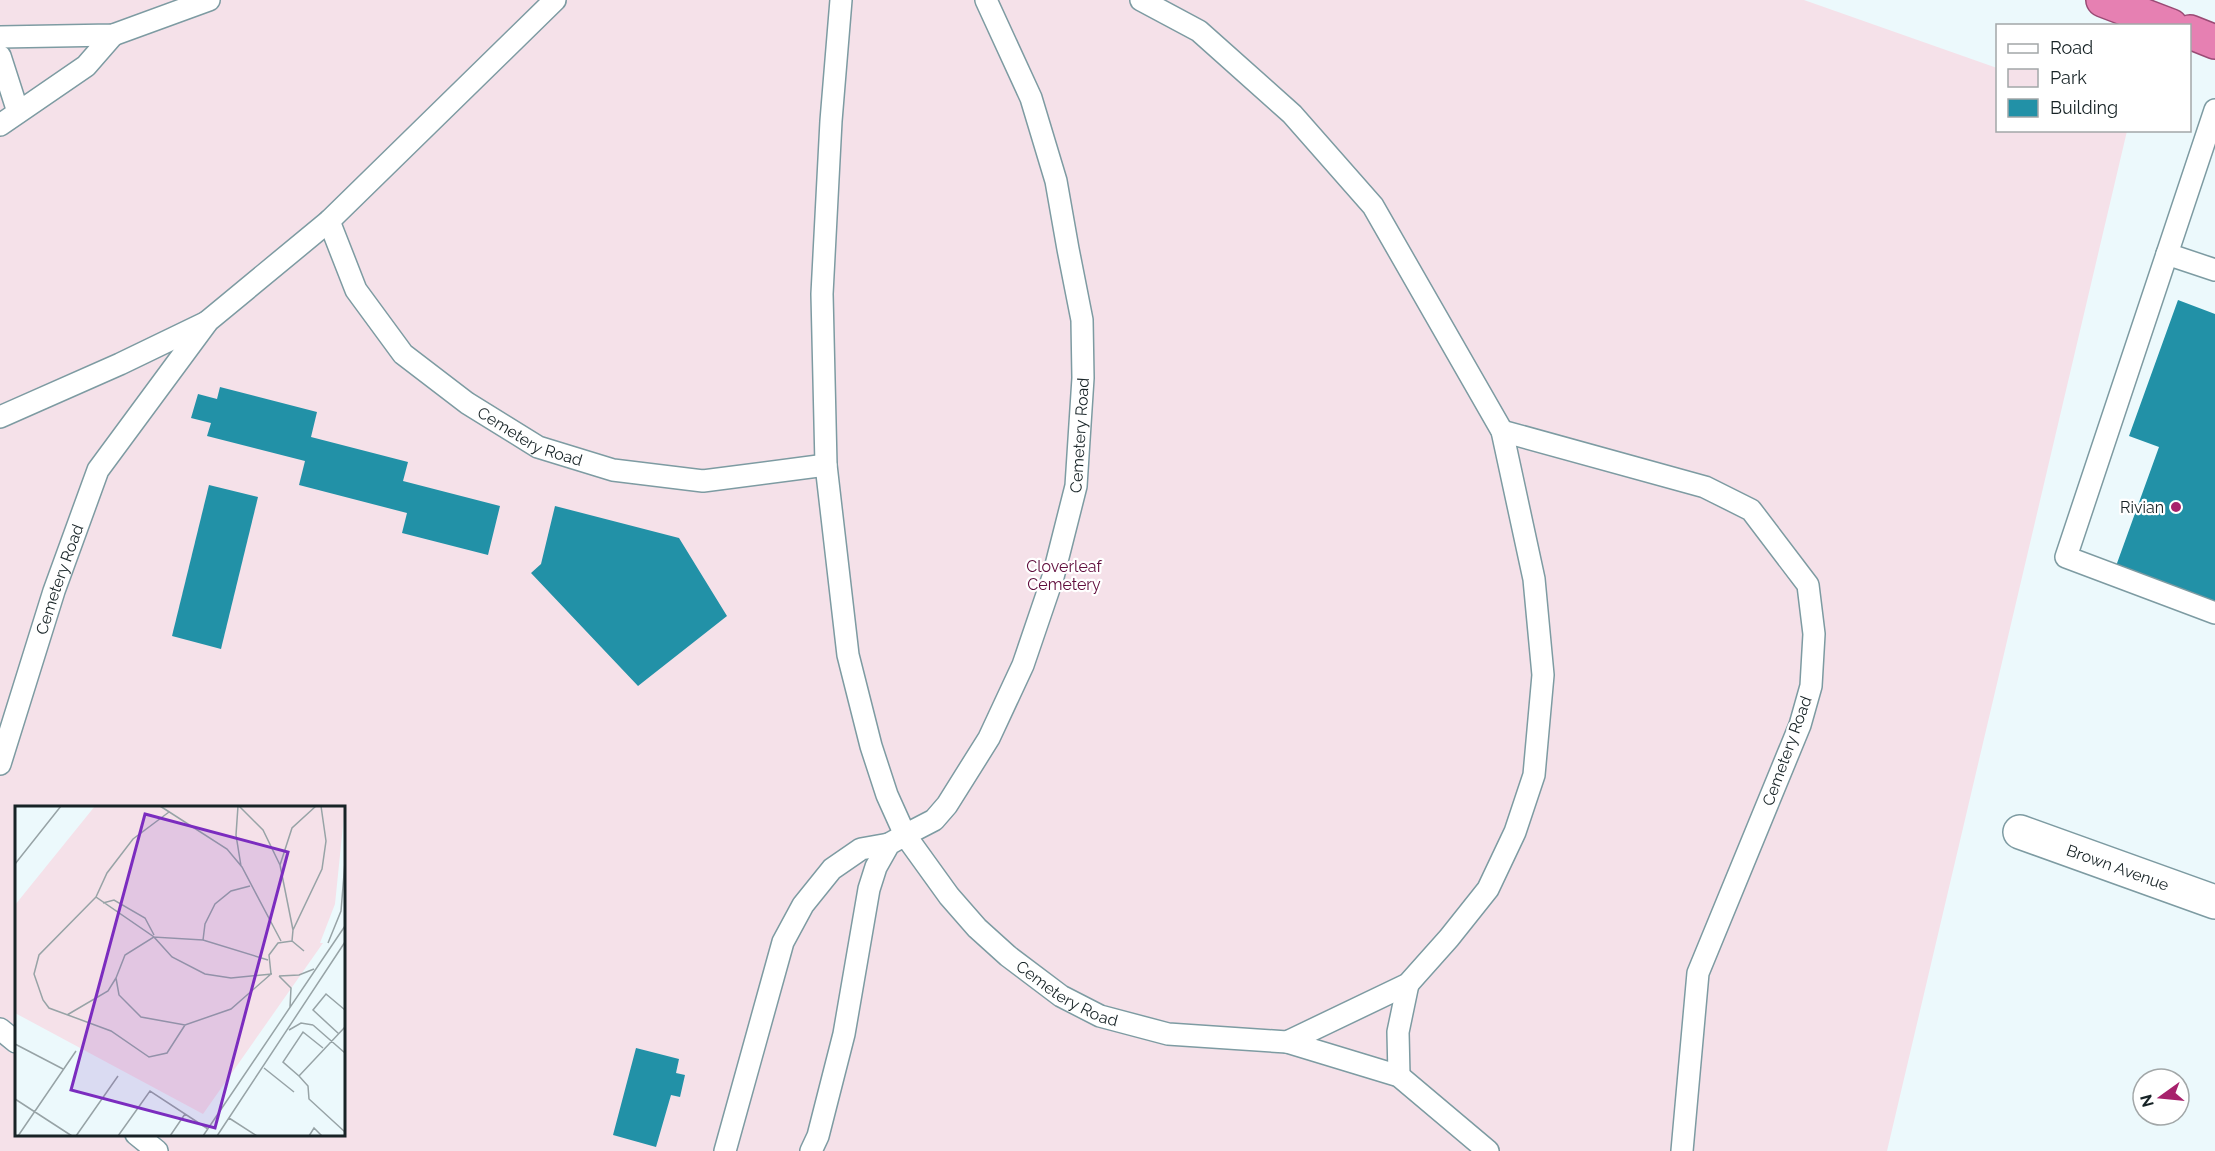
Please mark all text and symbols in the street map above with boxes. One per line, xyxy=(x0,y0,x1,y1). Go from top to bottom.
legend xyxy=(1996,24,2191,132)
text: Road xyxy=(2050,37,2093,58)
text: Park xyxy=(2050,67,2087,88)
text: Building xyxy=(2050,97,2118,118)
street label: Cemetery Road xyxy=(1065,377,1093,495)
street label: Cemetery Road xyxy=(474,402,585,470)
place label: Rivian xyxy=(2120,498,2164,517)
marker: Rivian xyxy=(2169,500,2183,514)
street label: Cemetery Road xyxy=(32,521,87,637)
park label: Cloverleaf Cemetery xyxy=(1026,557,1102,594)
street label: Cemetery Road xyxy=(1758,694,1816,808)
inset map xyxy=(15,806,345,1136)
street label: Brown Avenue xyxy=(2064,840,2172,894)
street label: Cemetery Road xyxy=(1013,956,1120,1030)
north arrow xyxy=(2131,1067,2191,1127)
text: N xyxy=(2136,1092,2158,1109)

